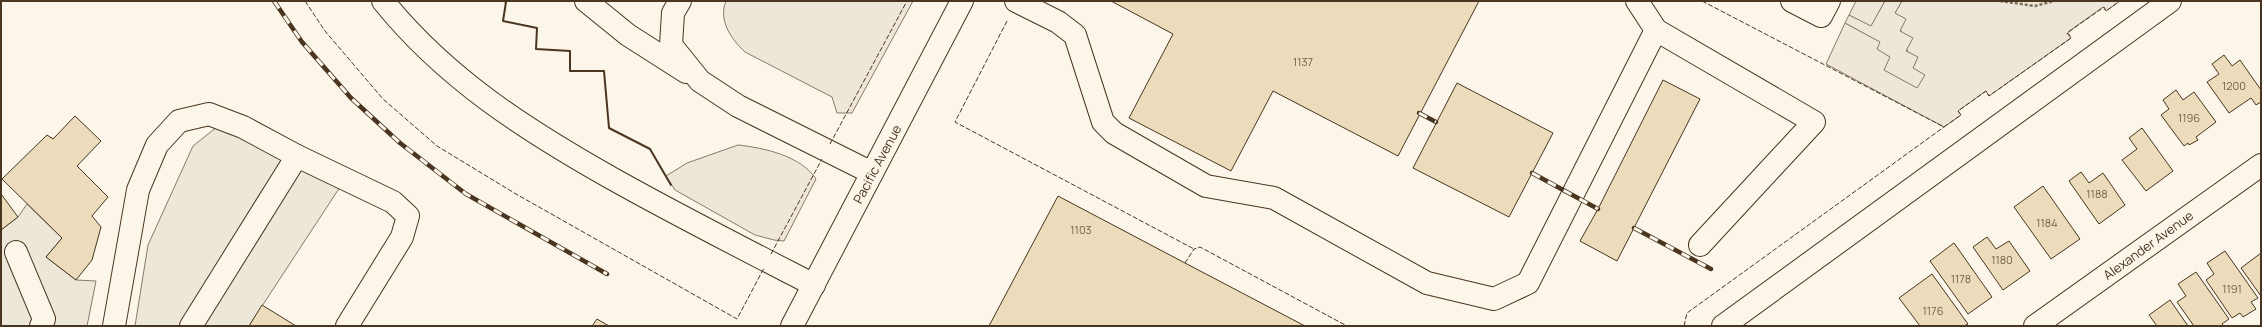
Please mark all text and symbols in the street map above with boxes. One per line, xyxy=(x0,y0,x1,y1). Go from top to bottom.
house number: 1137 xyxy=(1293,54,1313,69)
house number: 1200 xyxy=(2222,78,2246,93)
house number: 1196 xyxy=(2178,110,2200,125)
street label: Pacific Avenue xyxy=(849,121,906,207)
house number: 1188 xyxy=(2086,186,2108,201)
street label: Alexander Avenue xyxy=(2099,206,2197,284)
house number: 1184 xyxy=(2036,215,2058,230)
house number: 1103 xyxy=(1070,222,1092,237)
house number: 1180 xyxy=(1991,252,2013,267)
house number: 1178 xyxy=(1951,271,1971,286)
house number: 1191 xyxy=(2222,281,2242,296)
house number: 1176 xyxy=(1923,303,1944,318)

